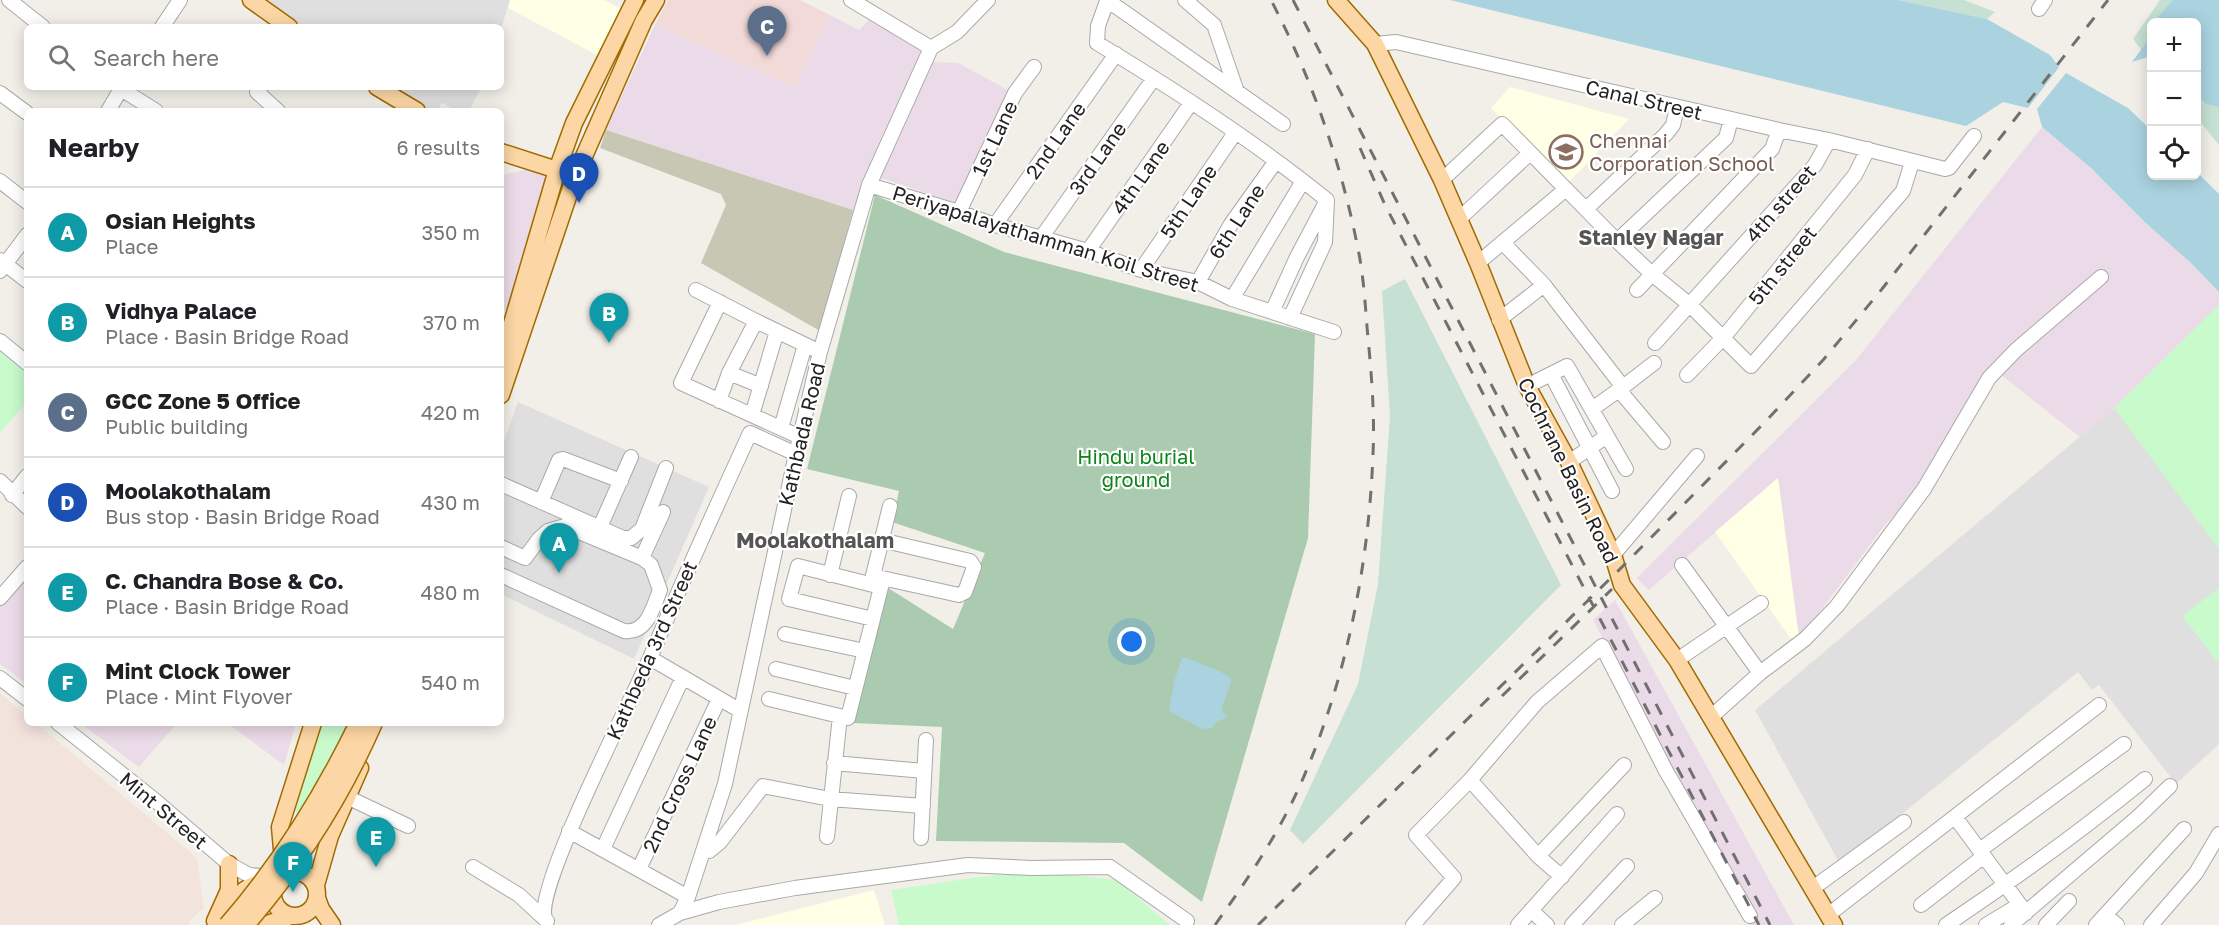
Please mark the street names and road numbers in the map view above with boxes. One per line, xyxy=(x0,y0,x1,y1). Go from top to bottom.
street label: Canal Street xyxy=(1583,74,1705,124)
street label: 1st Lane xyxy=(966,97,1022,179)
street label: 2nd Lane xyxy=(1020,97,1090,183)
street label: 3rd Lane xyxy=(1063,117,1131,199)
street label: 4th Lane xyxy=(1106,136,1174,218)
street label: 4th street xyxy=(1740,159,1820,247)
street label: 5th Lane xyxy=(1155,160,1221,242)
street label: 6th Lane xyxy=(1203,179,1269,263)
street label: Periyapalayathamman Koil Street xyxy=(890,180,1202,296)
street label: 5th street xyxy=(1743,221,1821,309)
street label: Kathbada Road xyxy=(773,360,829,508)
street label: Cochrane Basin Road xyxy=(1514,373,1624,567)
street label: Kathbeda 3rd Street xyxy=(601,557,701,743)
street label: 2nd Cross Lane xyxy=(637,712,721,856)
street label: Mint Street xyxy=(115,766,213,854)

